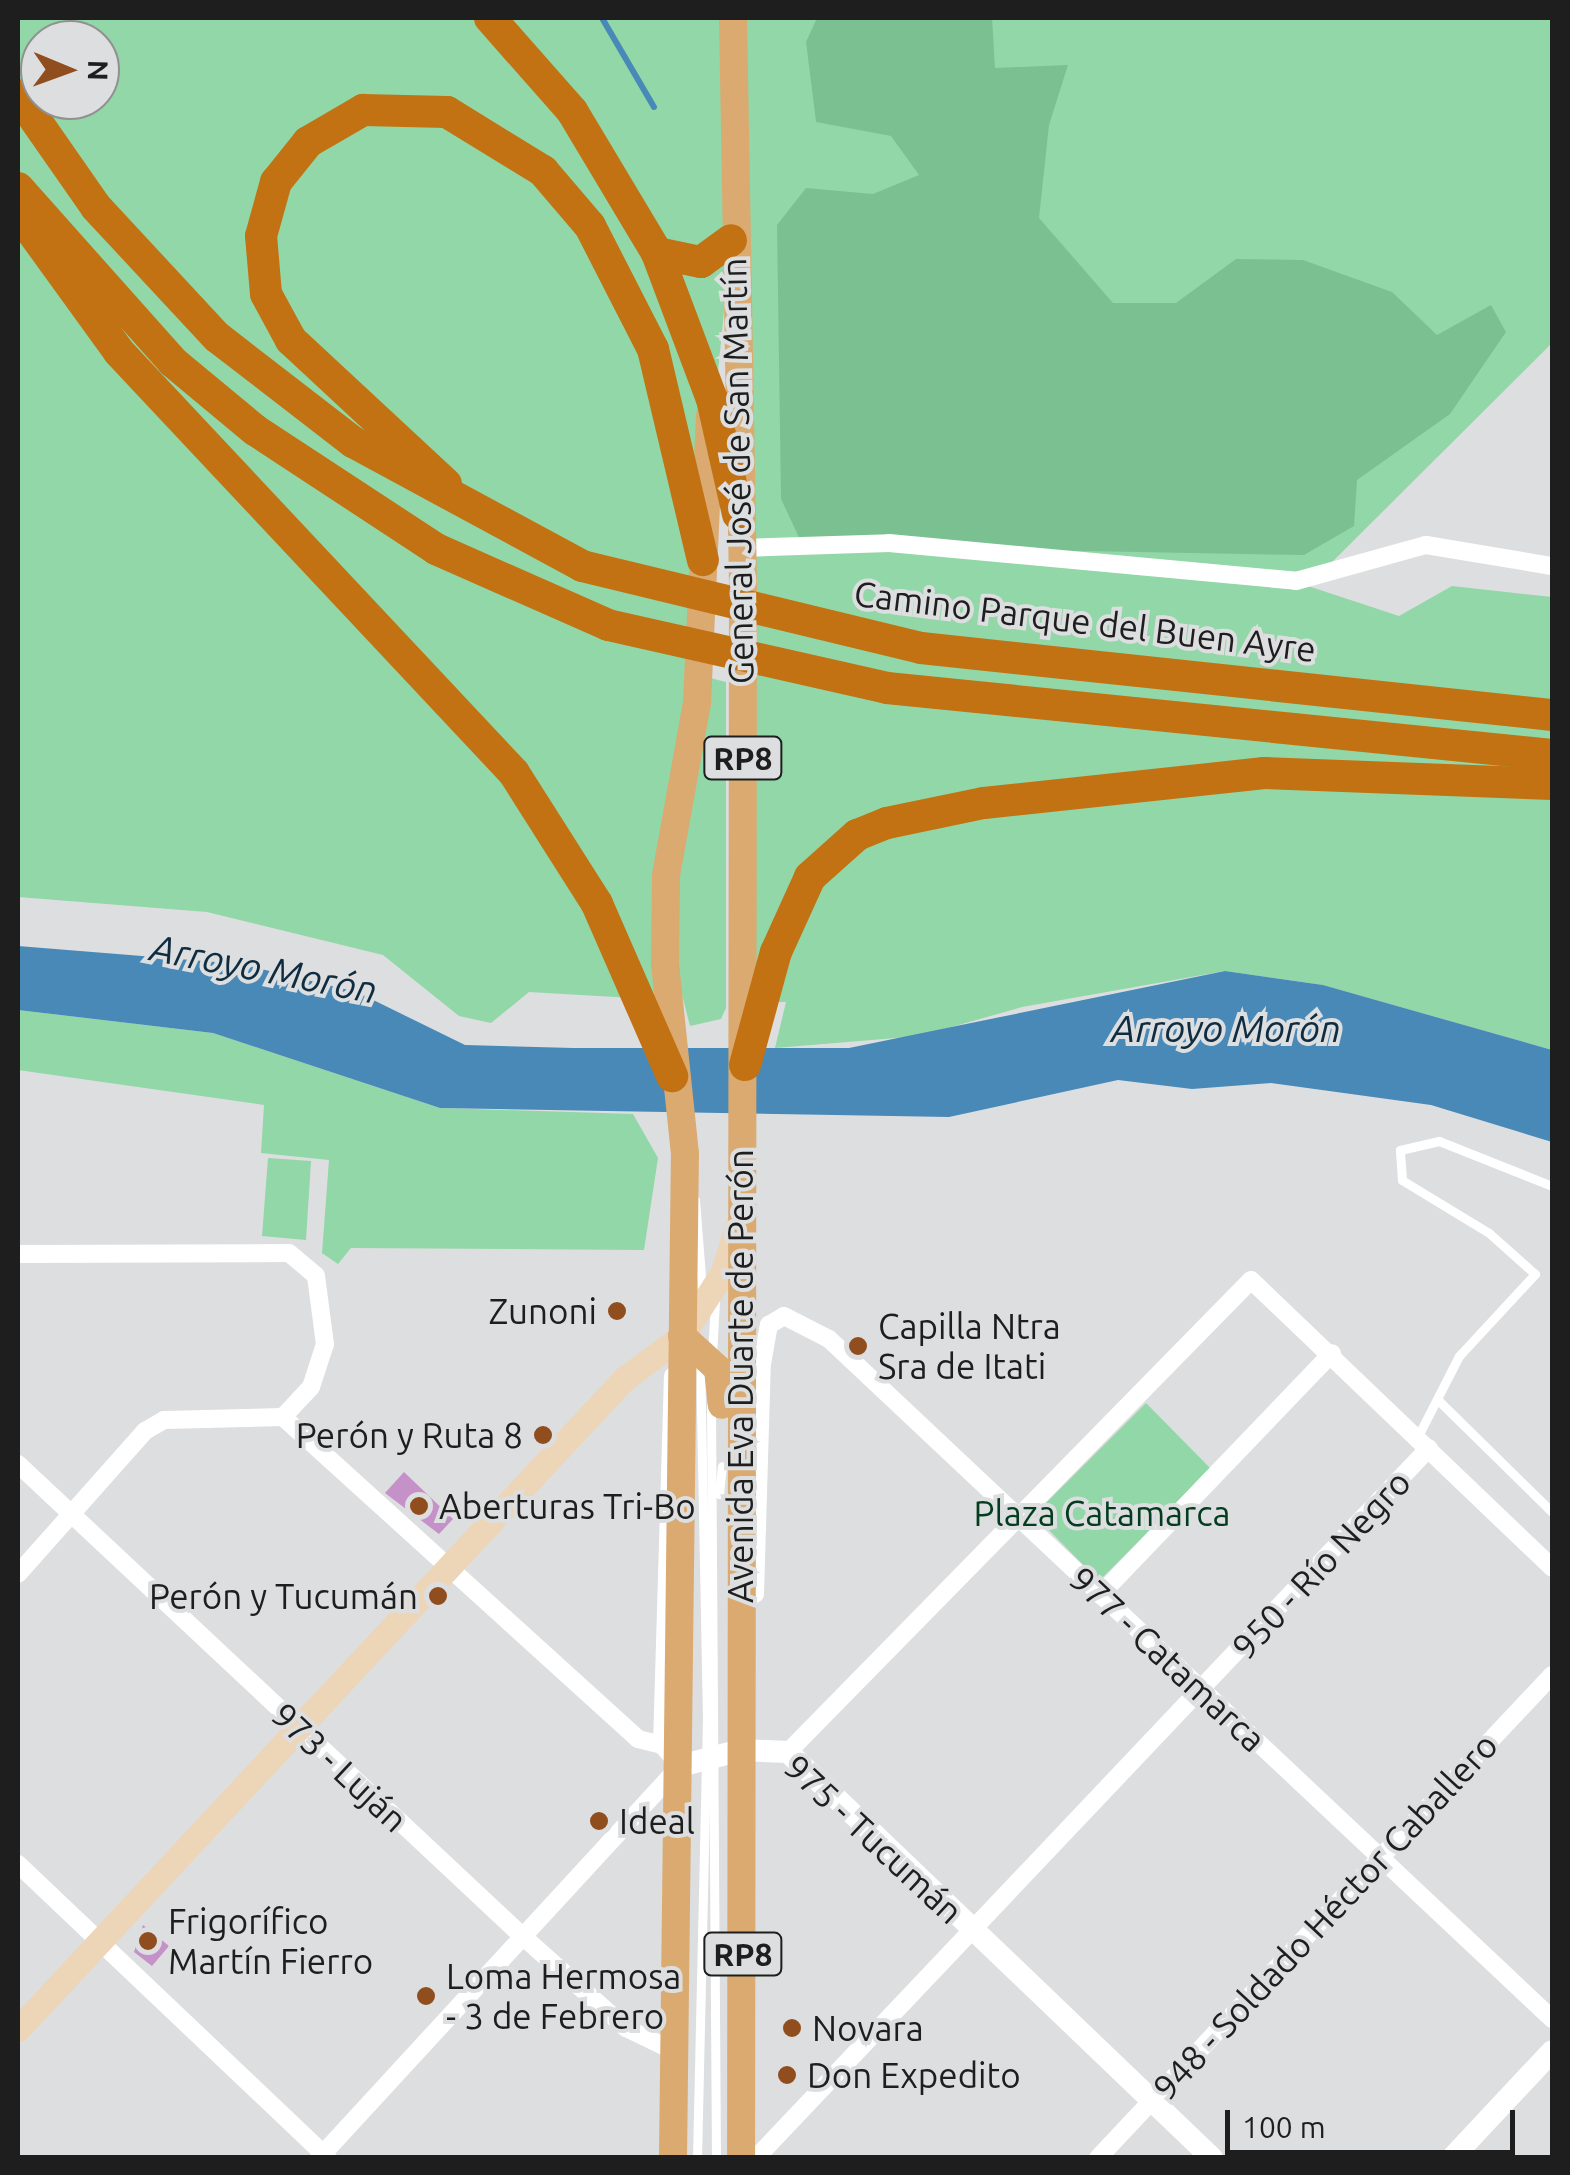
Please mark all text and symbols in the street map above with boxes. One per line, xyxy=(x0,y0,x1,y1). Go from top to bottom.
north arrow xyxy=(20,20,120,120)
text: N xyxy=(83,60,114,81)
street label: General José de San Martín xyxy=(712,257,762,685)
street label: Camino Parque del Buen Ayre xyxy=(852,572,1318,670)
road number: RP8 xyxy=(703,731,783,785)
water label: Arroyo Morón xyxy=(147,925,381,1013)
water label: Arroyo Morón xyxy=(1111,1006,1341,1052)
street label: Avenida Eva Duarte de Perón xyxy=(719,1149,761,1603)
place label: Zunoni xyxy=(489,1290,597,1332)
marker: Zunoni xyxy=(606,1300,628,1322)
place label: Capilla Ntra Sra de Itati xyxy=(878,1305,1061,1387)
marker: Capilla Ntra Sra de Itati xyxy=(847,1335,869,1357)
place label: Perón y Ruta 8 xyxy=(296,1414,523,1456)
marker: Perón y Ruta 8 xyxy=(532,1424,554,1446)
street label: 950 - Río Negro xyxy=(1223,1461,1419,1667)
place label: Aberturas Tri-Bo xyxy=(439,1485,696,1527)
park label: Plaza Catamarca xyxy=(974,1492,1230,1534)
marker: Aberturas Tri-Bo xyxy=(408,1495,430,1517)
street label: 977 - Catamarca xyxy=(1061,1558,1275,1760)
place label: Perón y Tucumán xyxy=(149,1575,418,1617)
marker: Perón y Tucumán xyxy=(427,1585,449,1607)
street label: 973 - Luján xyxy=(264,1694,416,1840)
street label: 948 - Soldado Héctor Caballero xyxy=(1144,1724,1506,2108)
street label: 975 - Tucumán xyxy=(776,1746,972,1932)
place label: Ideal xyxy=(619,1800,695,1842)
marker: Ideal xyxy=(588,1810,610,1832)
place label: Frigorífico Martín Fierro xyxy=(168,1900,373,1982)
road number: RP8 xyxy=(703,1927,783,1981)
marker: Frigorífico Martín Fierro xyxy=(137,1930,159,1952)
place label: Loma Hermosa - 3 de Febrero xyxy=(446,1955,681,2037)
marker: Loma Hermosa - 3 de Febrero xyxy=(415,1985,437,2007)
place label: Novara xyxy=(812,2007,924,2049)
marker: Novara xyxy=(781,2017,803,2039)
place label: Don Expedito xyxy=(807,2054,1021,2096)
marker: Don Expedito xyxy=(776,2064,798,2086)
scale bar xyxy=(1230,2090,1520,2152)
text: 100 m xyxy=(1242,2110,1326,2144)

